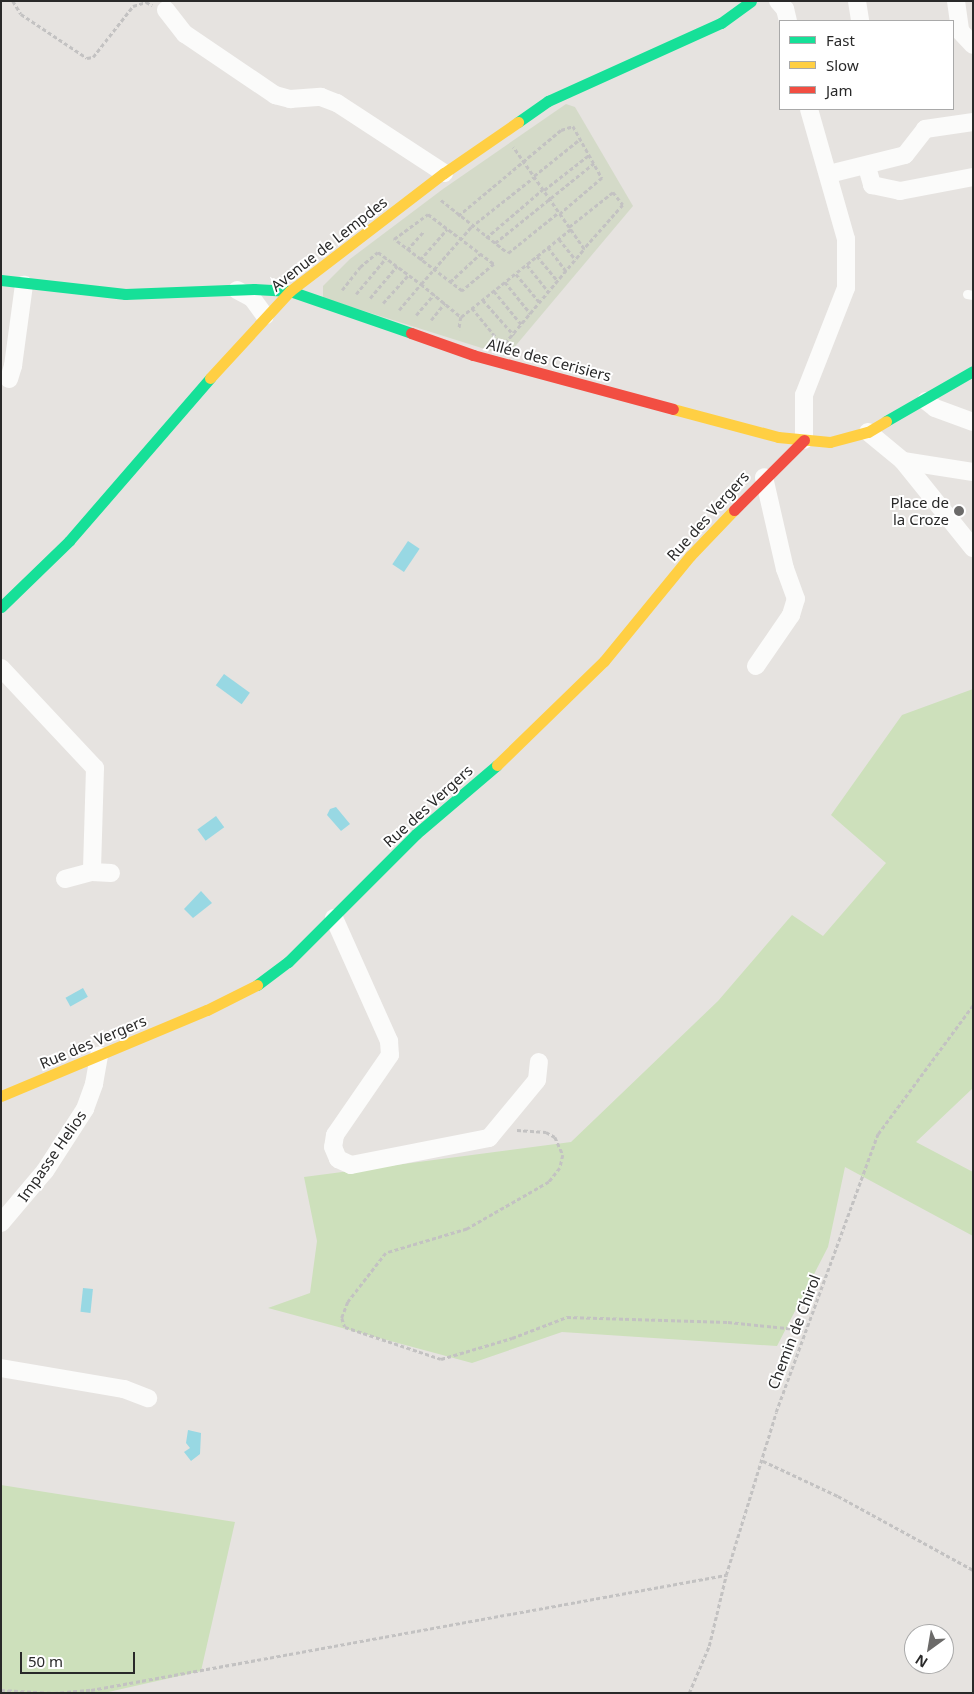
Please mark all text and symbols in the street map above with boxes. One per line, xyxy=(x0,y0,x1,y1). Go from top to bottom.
legend xyxy=(779,20,954,110)
text: Fast xyxy=(826,30,855,50)
text: Slow xyxy=(826,55,859,75)
text: Jam xyxy=(826,80,853,100)
street label: Avenue de Lempdes xyxy=(267,193,391,295)
street label: Allée des Cerisiers xyxy=(485,335,613,385)
street label: Rue des Vergers xyxy=(663,468,753,564)
place label: Place de la Croze xyxy=(890,493,949,528)
marker: Place de la Croze xyxy=(953,505,965,517)
street label: Rue des Vergers xyxy=(380,761,476,851)
street label: Rue des Vergers xyxy=(37,1011,149,1073)
street label: Impasse Helios xyxy=(14,1107,90,1205)
street label: Chemin de Chirol xyxy=(764,1272,824,1392)
north arrow xyxy=(904,1624,954,1674)
scale bar xyxy=(22,1642,138,1674)
text: N xyxy=(911,1650,931,1672)
text: 50 m xyxy=(28,1651,63,1671)

